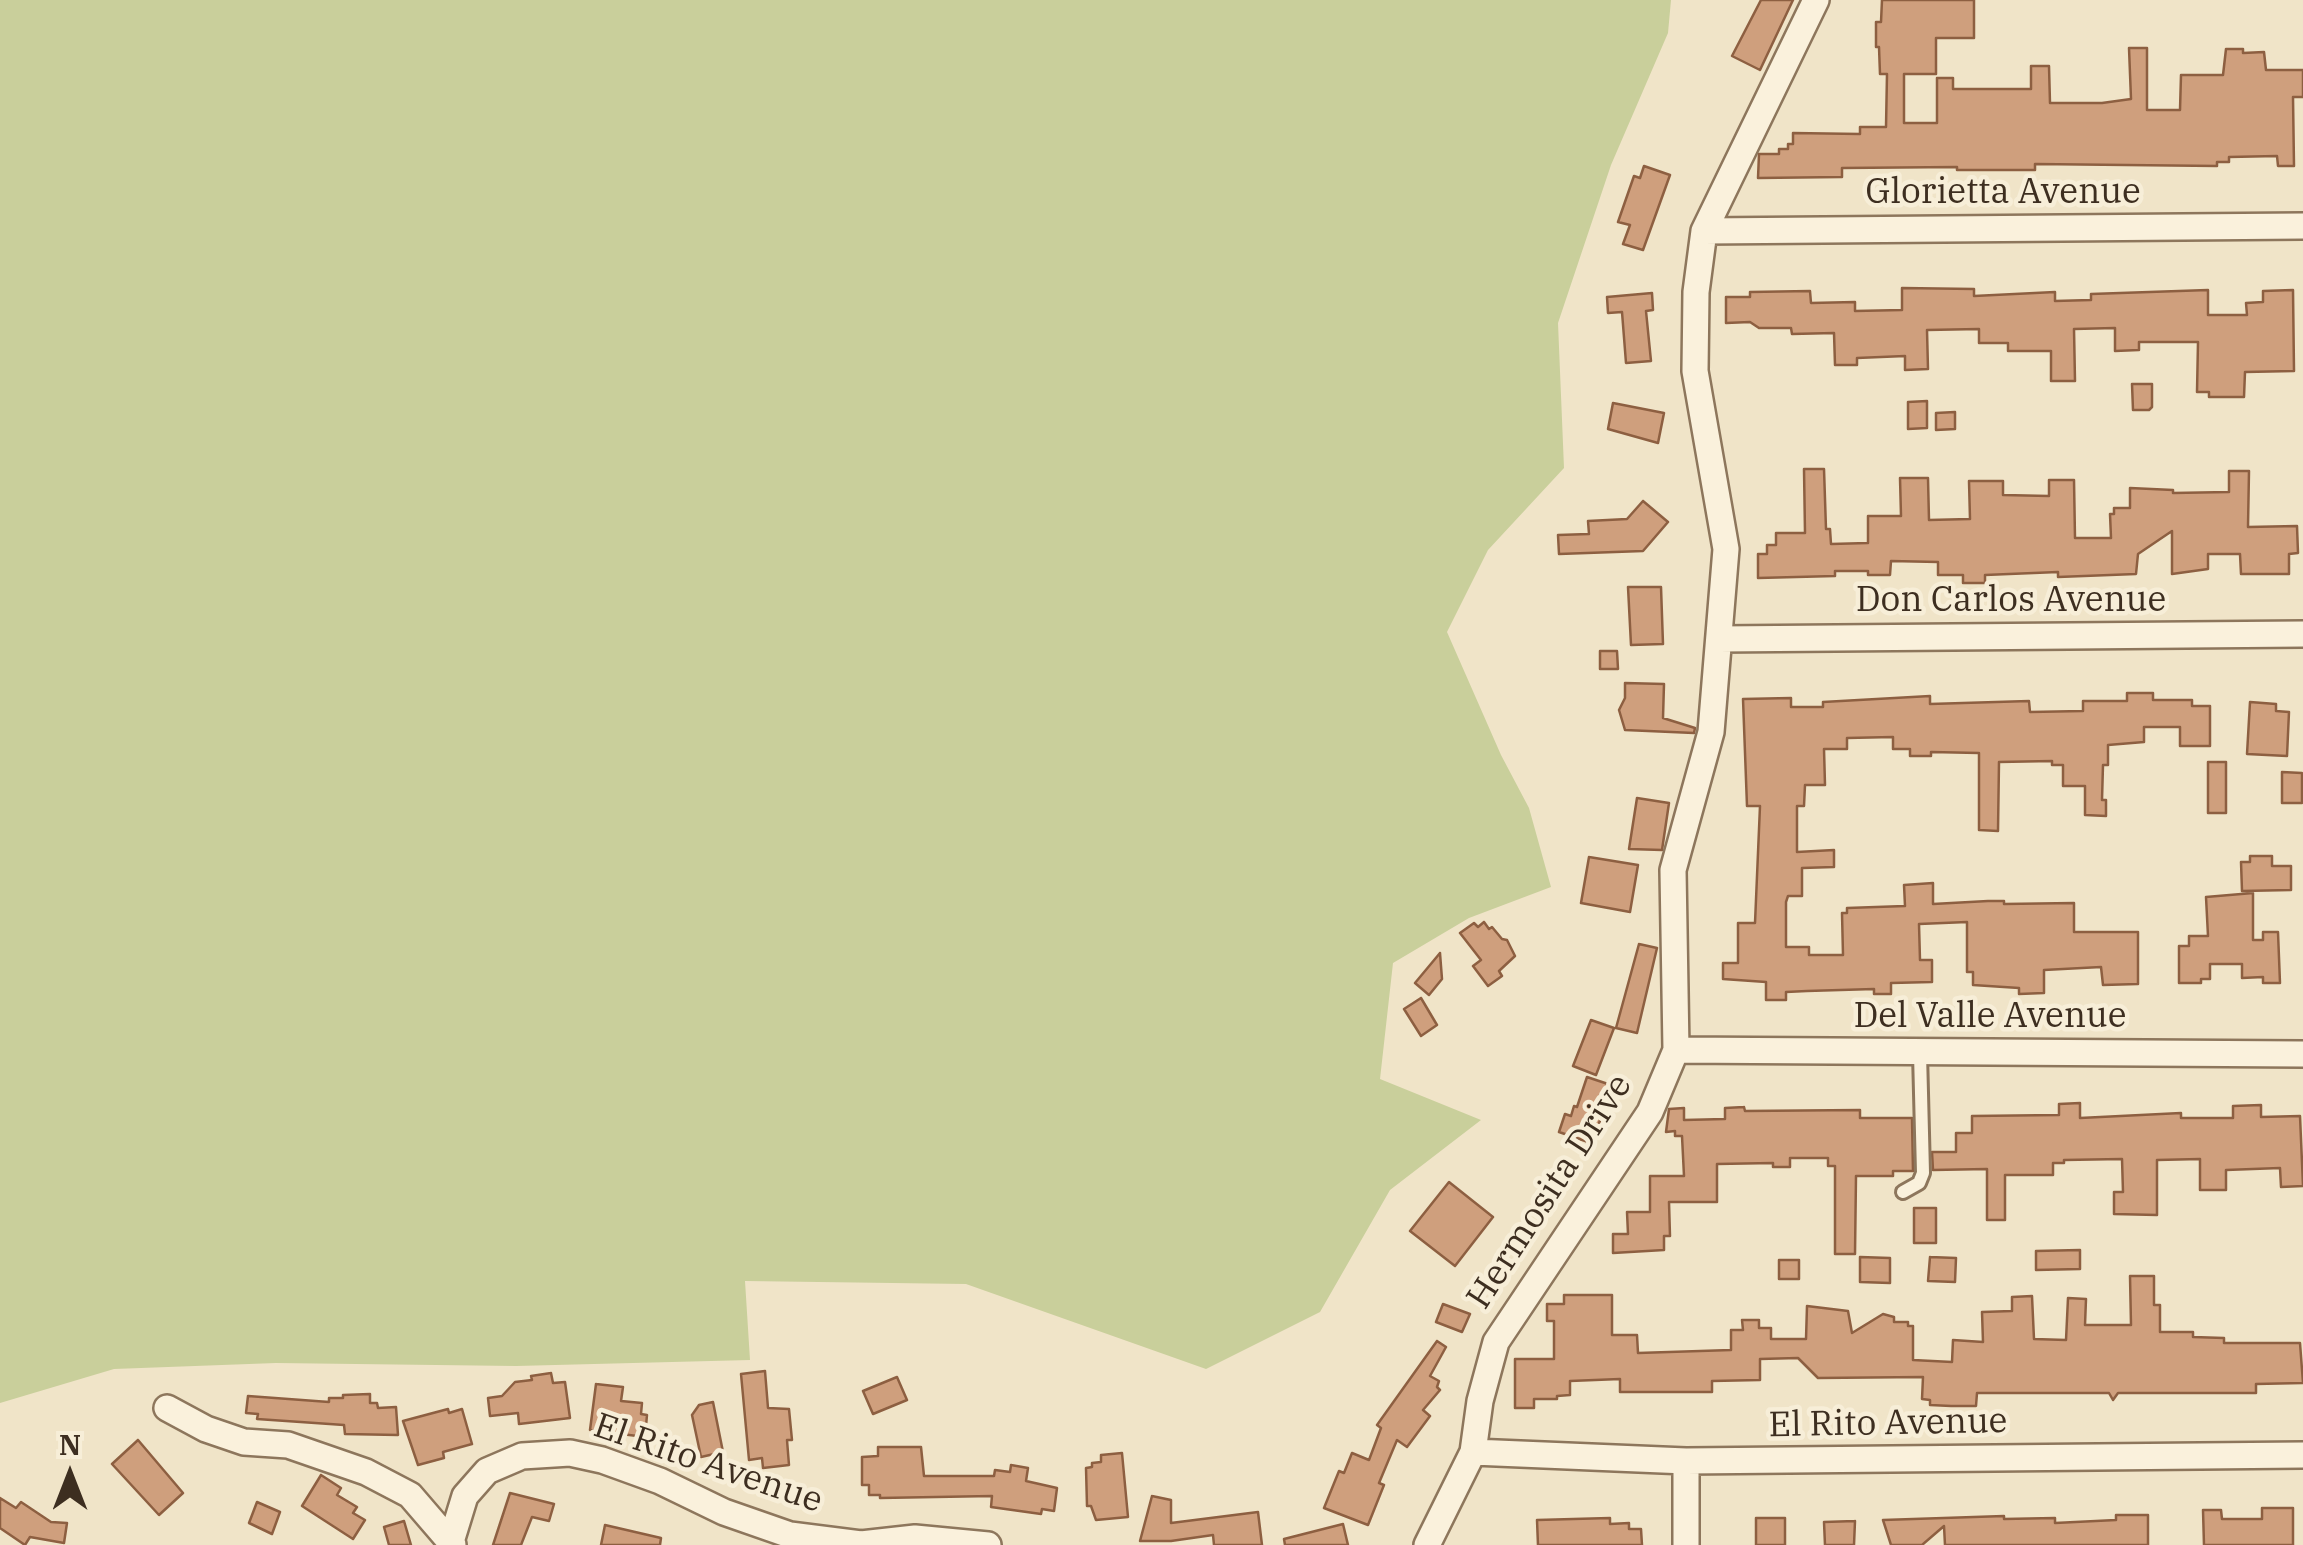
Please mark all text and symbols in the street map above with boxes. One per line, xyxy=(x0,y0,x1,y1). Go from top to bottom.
street label: Glorietta Avenue xyxy=(1865,172,2141,214)
street label: Don Carlos Avenue xyxy=(1856,580,2166,622)
street label: Del Valle Avenue xyxy=(1853,996,2127,1038)
street label: Hermosita Drive xyxy=(1459,1067,1641,1317)
street label: El Rito Avenue xyxy=(1768,1401,2008,1447)
street label: El Rito Avenue xyxy=(588,1405,828,1523)
north arrow xyxy=(20,1425,120,1525)
text: N xyxy=(59,1426,81,1463)

